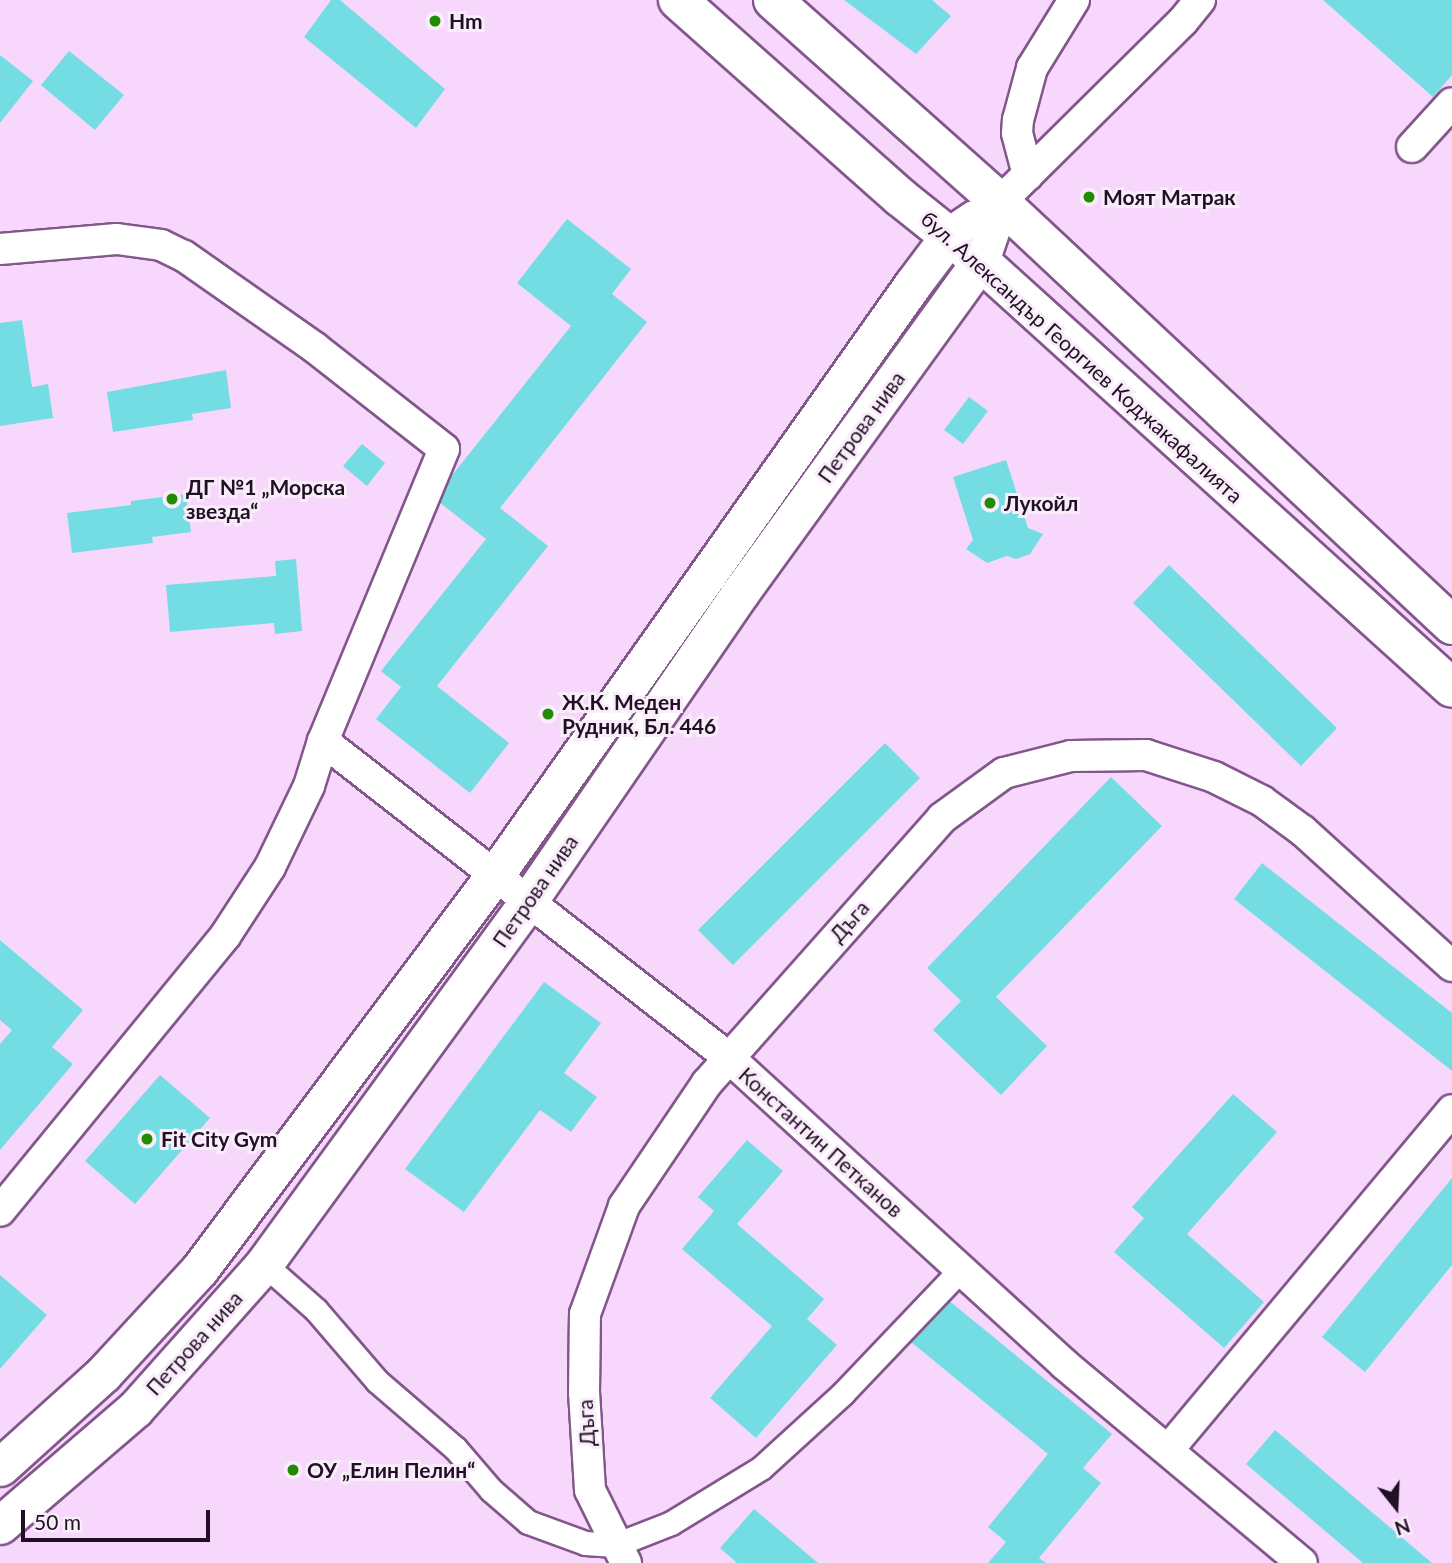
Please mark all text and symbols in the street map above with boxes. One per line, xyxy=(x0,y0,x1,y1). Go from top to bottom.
place label: Hm xyxy=(449,8,483,34)
marker: Hm xyxy=(427,13,443,29)
place label: Моят Матрак xyxy=(1103,184,1236,210)
marker: Моят Матрак xyxy=(1081,189,1097,205)
street label: бул. Александър Георгиев Коджакафалията xyxy=(916,206,1248,508)
street label: Петрова нива xyxy=(812,366,910,488)
place label: ДГ №1 „Морска звезда“ xyxy=(186,474,345,524)
place label: Лукойл xyxy=(1004,490,1078,516)
marker: ДГ №1 „Морска звезда“ xyxy=(164,491,180,507)
marker: Лукойл xyxy=(982,495,998,511)
place label: Ж.К. Меден Рудник, Бл. 446 xyxy=(562,689,716,739)
marker: Ж.К. Меден Рудник, Бл. 446 xyxy=(540,706,556,722)
street label: Петрова нива xyxy=(487,830,583,952)
street label: Дъга xyxy=(824,895,874,947)
street label: Константин Петканов xyxy=(734,1062,908,1222)
place label: Fit City Gym xyxy=(161,1126,278,1152)
marker: Fit City Gym xyxy=(139,1131,155,1147)
street label: Петрова нива xyxy=(141,1286,247,1400)
street label: Дъга xyxy=(572,1399,600,1447)
place label: ОУ „Елин Пелин“ xyxy=(307,1457,475,1483)
marker: ОУ „Елин Пелин“ xyxy=(285,1462,301,1478)
north arrow xyxy=(1361,1472,1431,1542)
scale bar xyxy=(24,1496,214,1540)
text: 50 m xyxy=(34,1509,81,1534)
text: N xyxy=(1392,1514,1413,1541)

